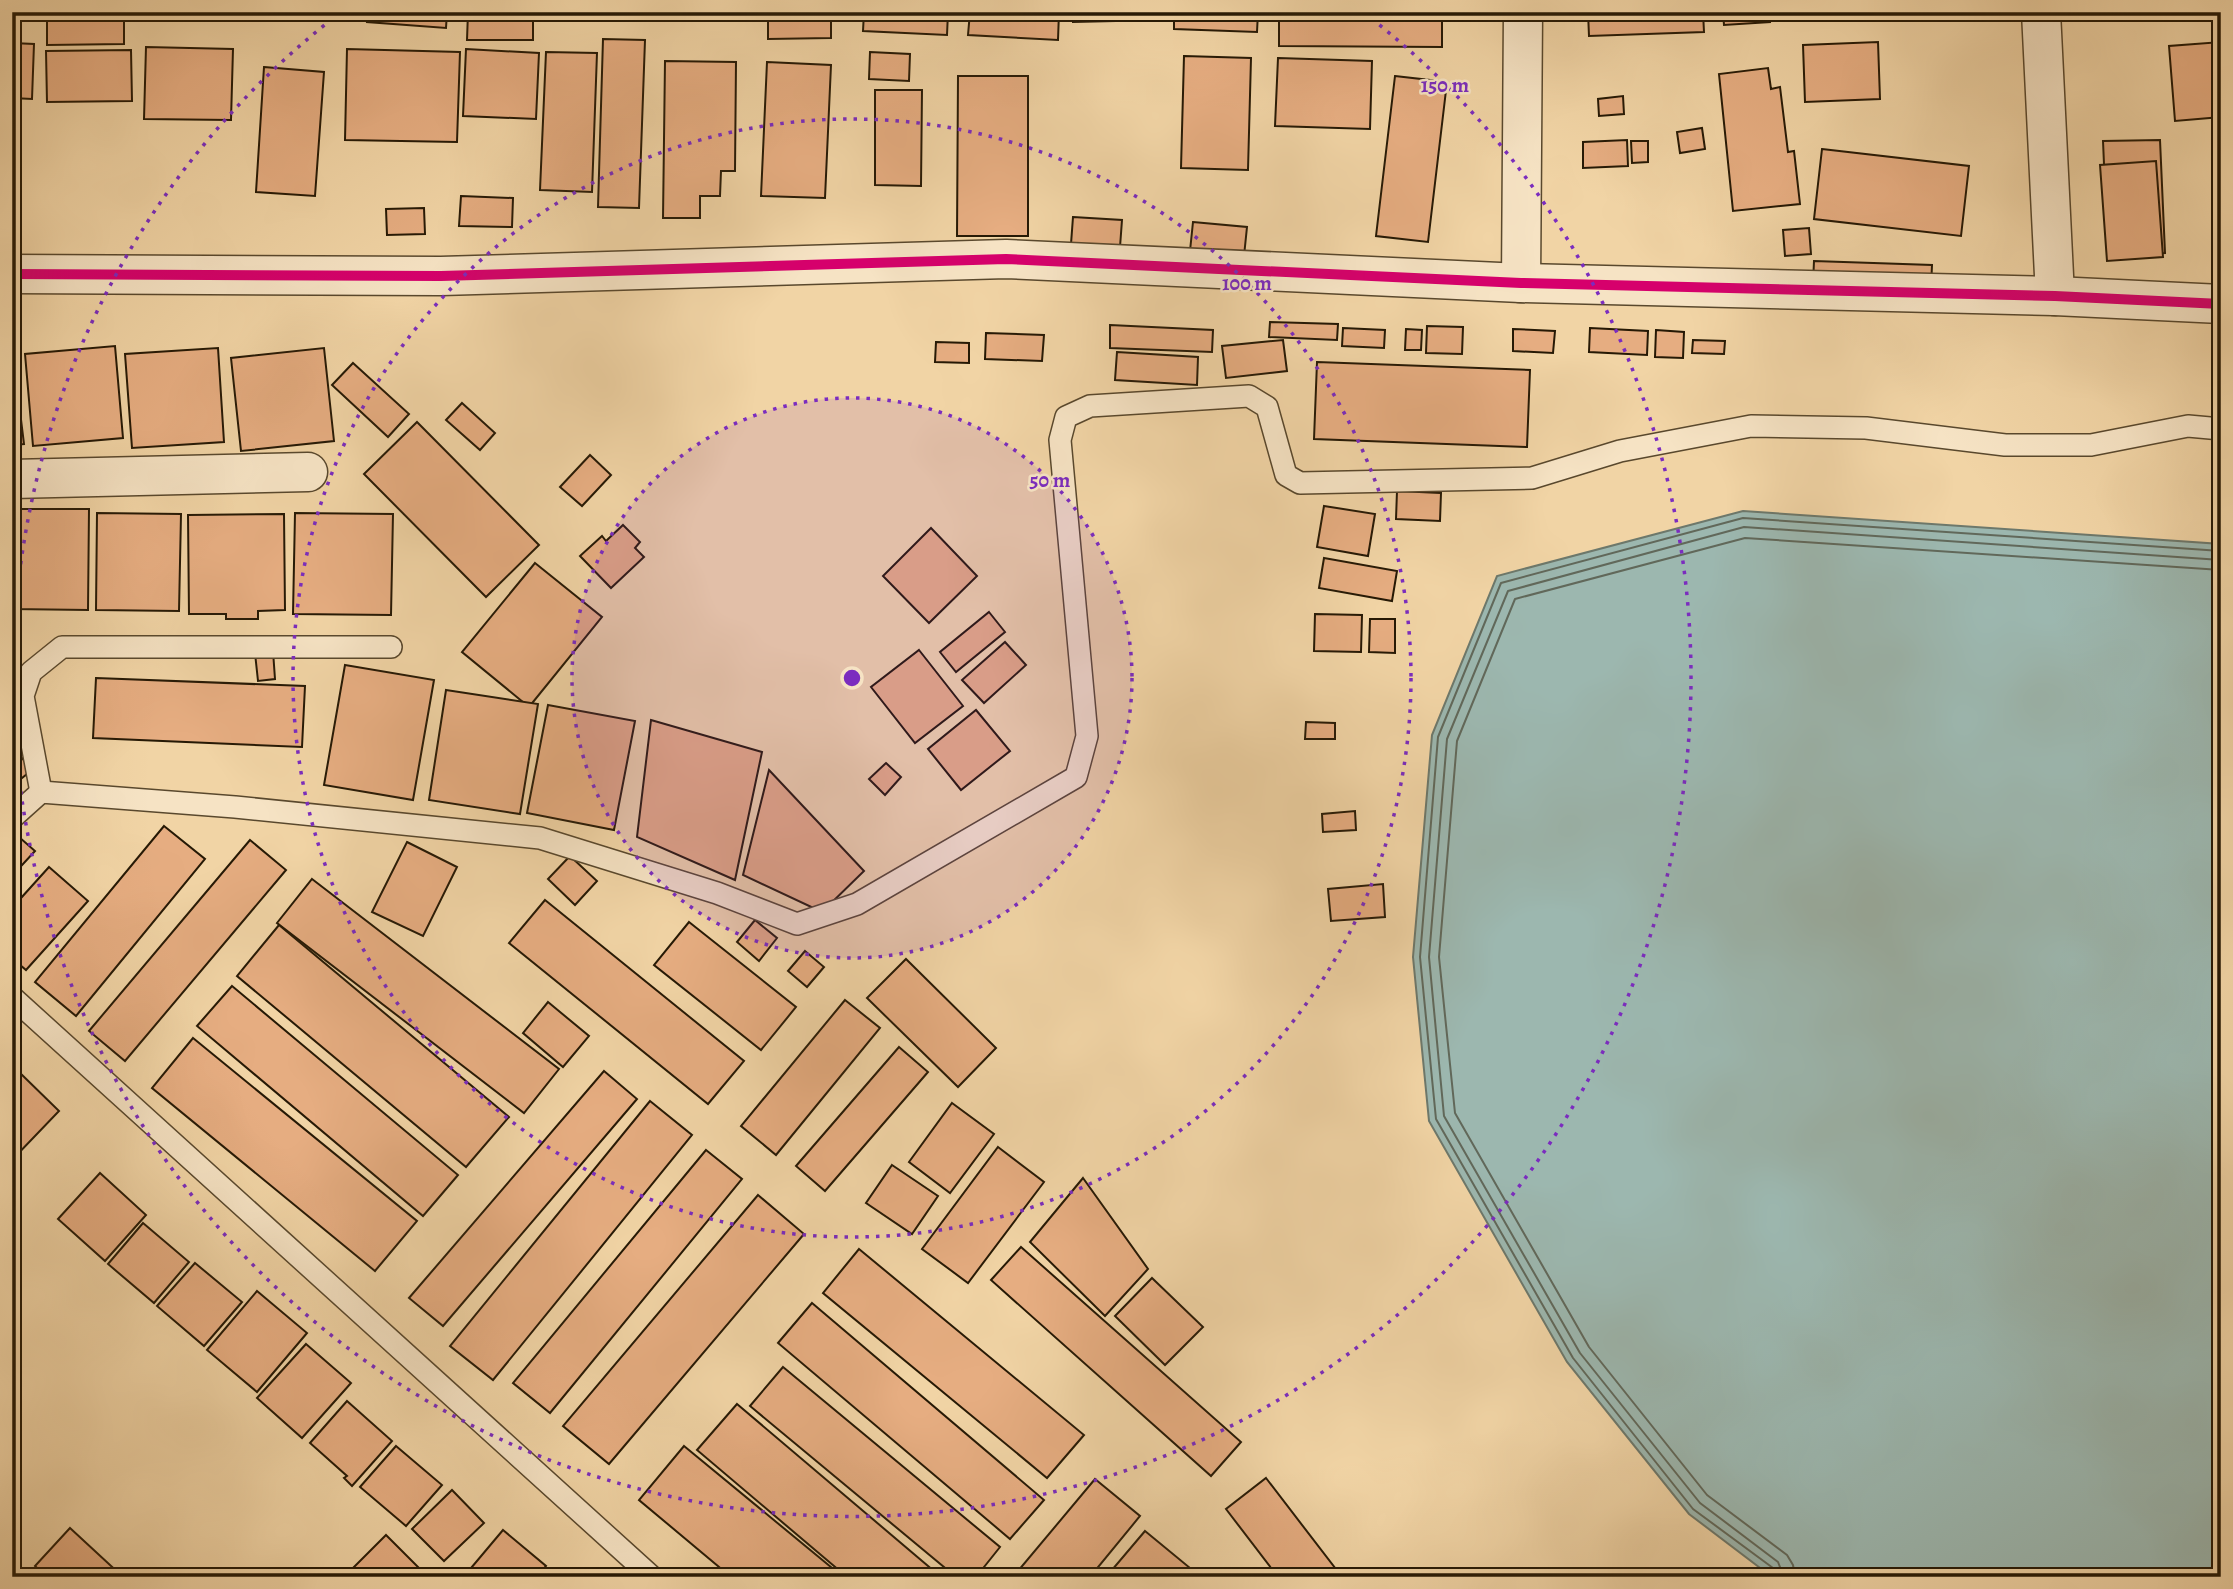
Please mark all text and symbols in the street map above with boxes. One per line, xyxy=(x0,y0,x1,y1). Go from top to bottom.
text: 150 m xyxy=(1421,71,1470,99)
text: 100 m xyxy=(1222,269,1272,297)
text: 50 m xyxy=(1030,466,1071,494)
centre of rings xyxy=(840,666,864,690)

